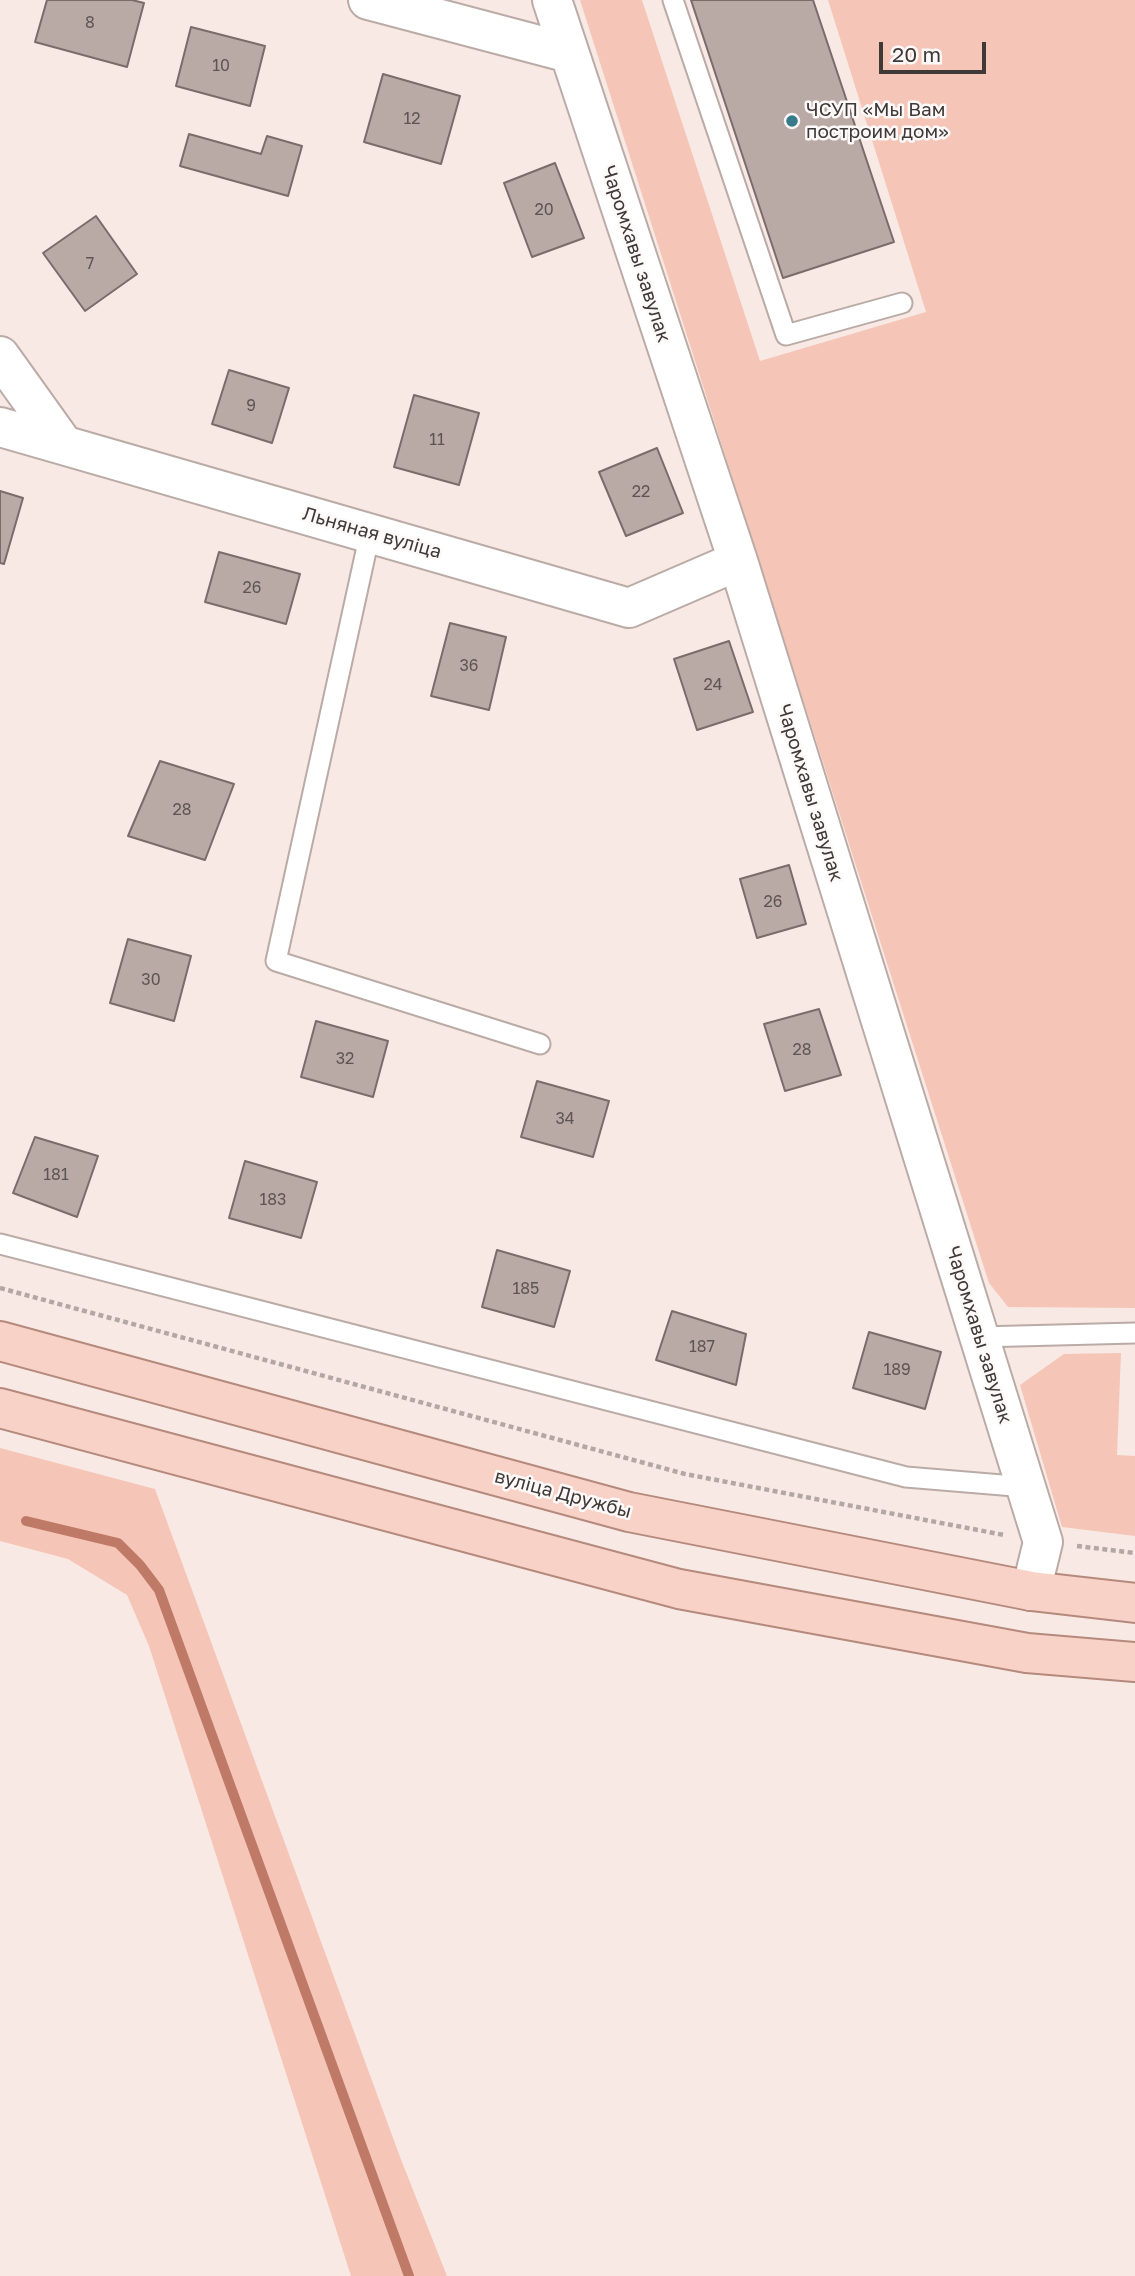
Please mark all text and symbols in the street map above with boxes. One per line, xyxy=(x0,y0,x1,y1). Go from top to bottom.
house number: 8 xyxy=(85,13,95,33)
scale bar xyxy=(883,28,990,72)
text: 20 m xyxy=(892,41,941,67)
house number: 10 xyxy=(212,56,230,76)
place label: ЧСУП «Мы Вам построим дом» xyxy=(806,99,949,143)
house number: 12 xyxy=(403,109,421,129)
marker: ЧСУП «Мы Вам построим дом» xyxy=(784,113,800,129)
street label: Чаромхавы завулак xyxy=(597,163,675,345)
house number: 20 xyxy=(534,200,554,220)
house number: 7 xyxy=(86,254,94,274)
house number: 9 xyxy=(246,396,256,416)
house number: 11 xyxy=(429,430,445,450)
house number: 22 xyxy=(632,482,650,502)
street label: Льняная вуліца xyxy=(300,502,444,564)
house number: 26 xyxy=(243,578,261,598)
house number: 36 xyxy=(459,656,479,676)
house number: 24 xyxy=(703,675,723,695)
street label: Чаромхавы завулак xyxy=(772,701,848,885)
house number: 28 xyxy=(172,800,192,820)
house number: 26 xyxy=(764,892,782,912)
house number: 30 xyxy=(141,970,161,990)
house number: 28 xyxy=(792,1040,812,1060)
house number: 32 xyxy=(336,1049,354,1069)
house number: 34 xyxy=(555,1109,575,1129)
house number: 181 xyxy=(43,1165,69,1185)
house number: 183 xyxy=(260,1190,286,1210)
street label: Чаромхавы завулак xyxy=(941,1243,1017,1427)
house number: 185 xyxy=(513,1279,539,1299)
house number: 187 xyxy=(689,1337,715,1357)
house number: 189 xyxy=(883,1360,911,1380)
street label: вуліца Дружбы xyxy=(492,1465,634,1523)

